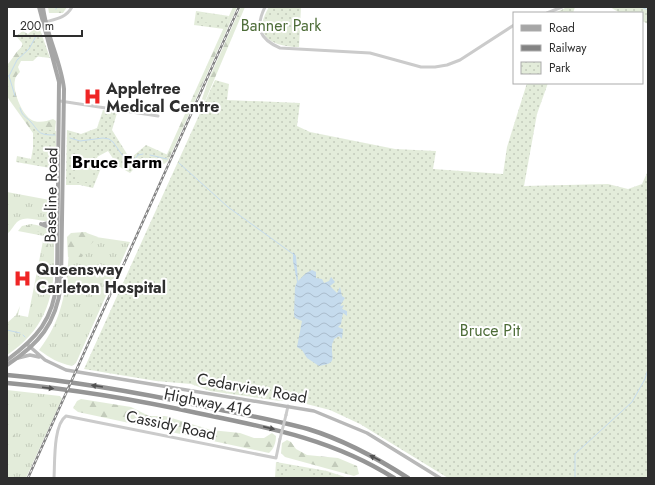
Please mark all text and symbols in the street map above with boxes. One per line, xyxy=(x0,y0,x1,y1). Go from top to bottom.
scale bar xyxy=(14,12,82,38)
legend xyxy=(513,12,643,84)
park label: Banner Park xyxy=(241,14,322,37)
text: 200 m xyxy=(20,17,54,35)
text: Road xyxy=(549,19,575,37)
text: Railway xyxy=(549,39,587,57)
text: Park xyxy=(549,59,571,77)
place label: Appletree Medical Centre xyxy=(105,77,220,118)
hospital icon: Appletree Medical Centre xyxy=(83,87,103,107)
street label: Baseline Road xyxy=(39,147,63,243)
district label: Bruce Farm xyxy=(72,150,162,174)
place label: Queensway Carleton Hospital xyxy=(36,258,166,299)
hospital icon: Queensway Carleton Hospital xyxy=(13,268,33,288)
park label: Bruce Pit xyxy=(460,319,520,342)
street label: Cedarview Road xyxy=(195,367,309,409)
street label: Highway 416 xyxy=(162,382,254,422)
one-way arrow xyxy=(91,383,103,389)
one-way arrow xyxy=(42,385,54,391)
street label: Cassidy Road xyxy=(124,404,218,446)
one-way arrow xyxy=(263,425,275,431)
one-way arrow xyxy=(369,455,381,461)

